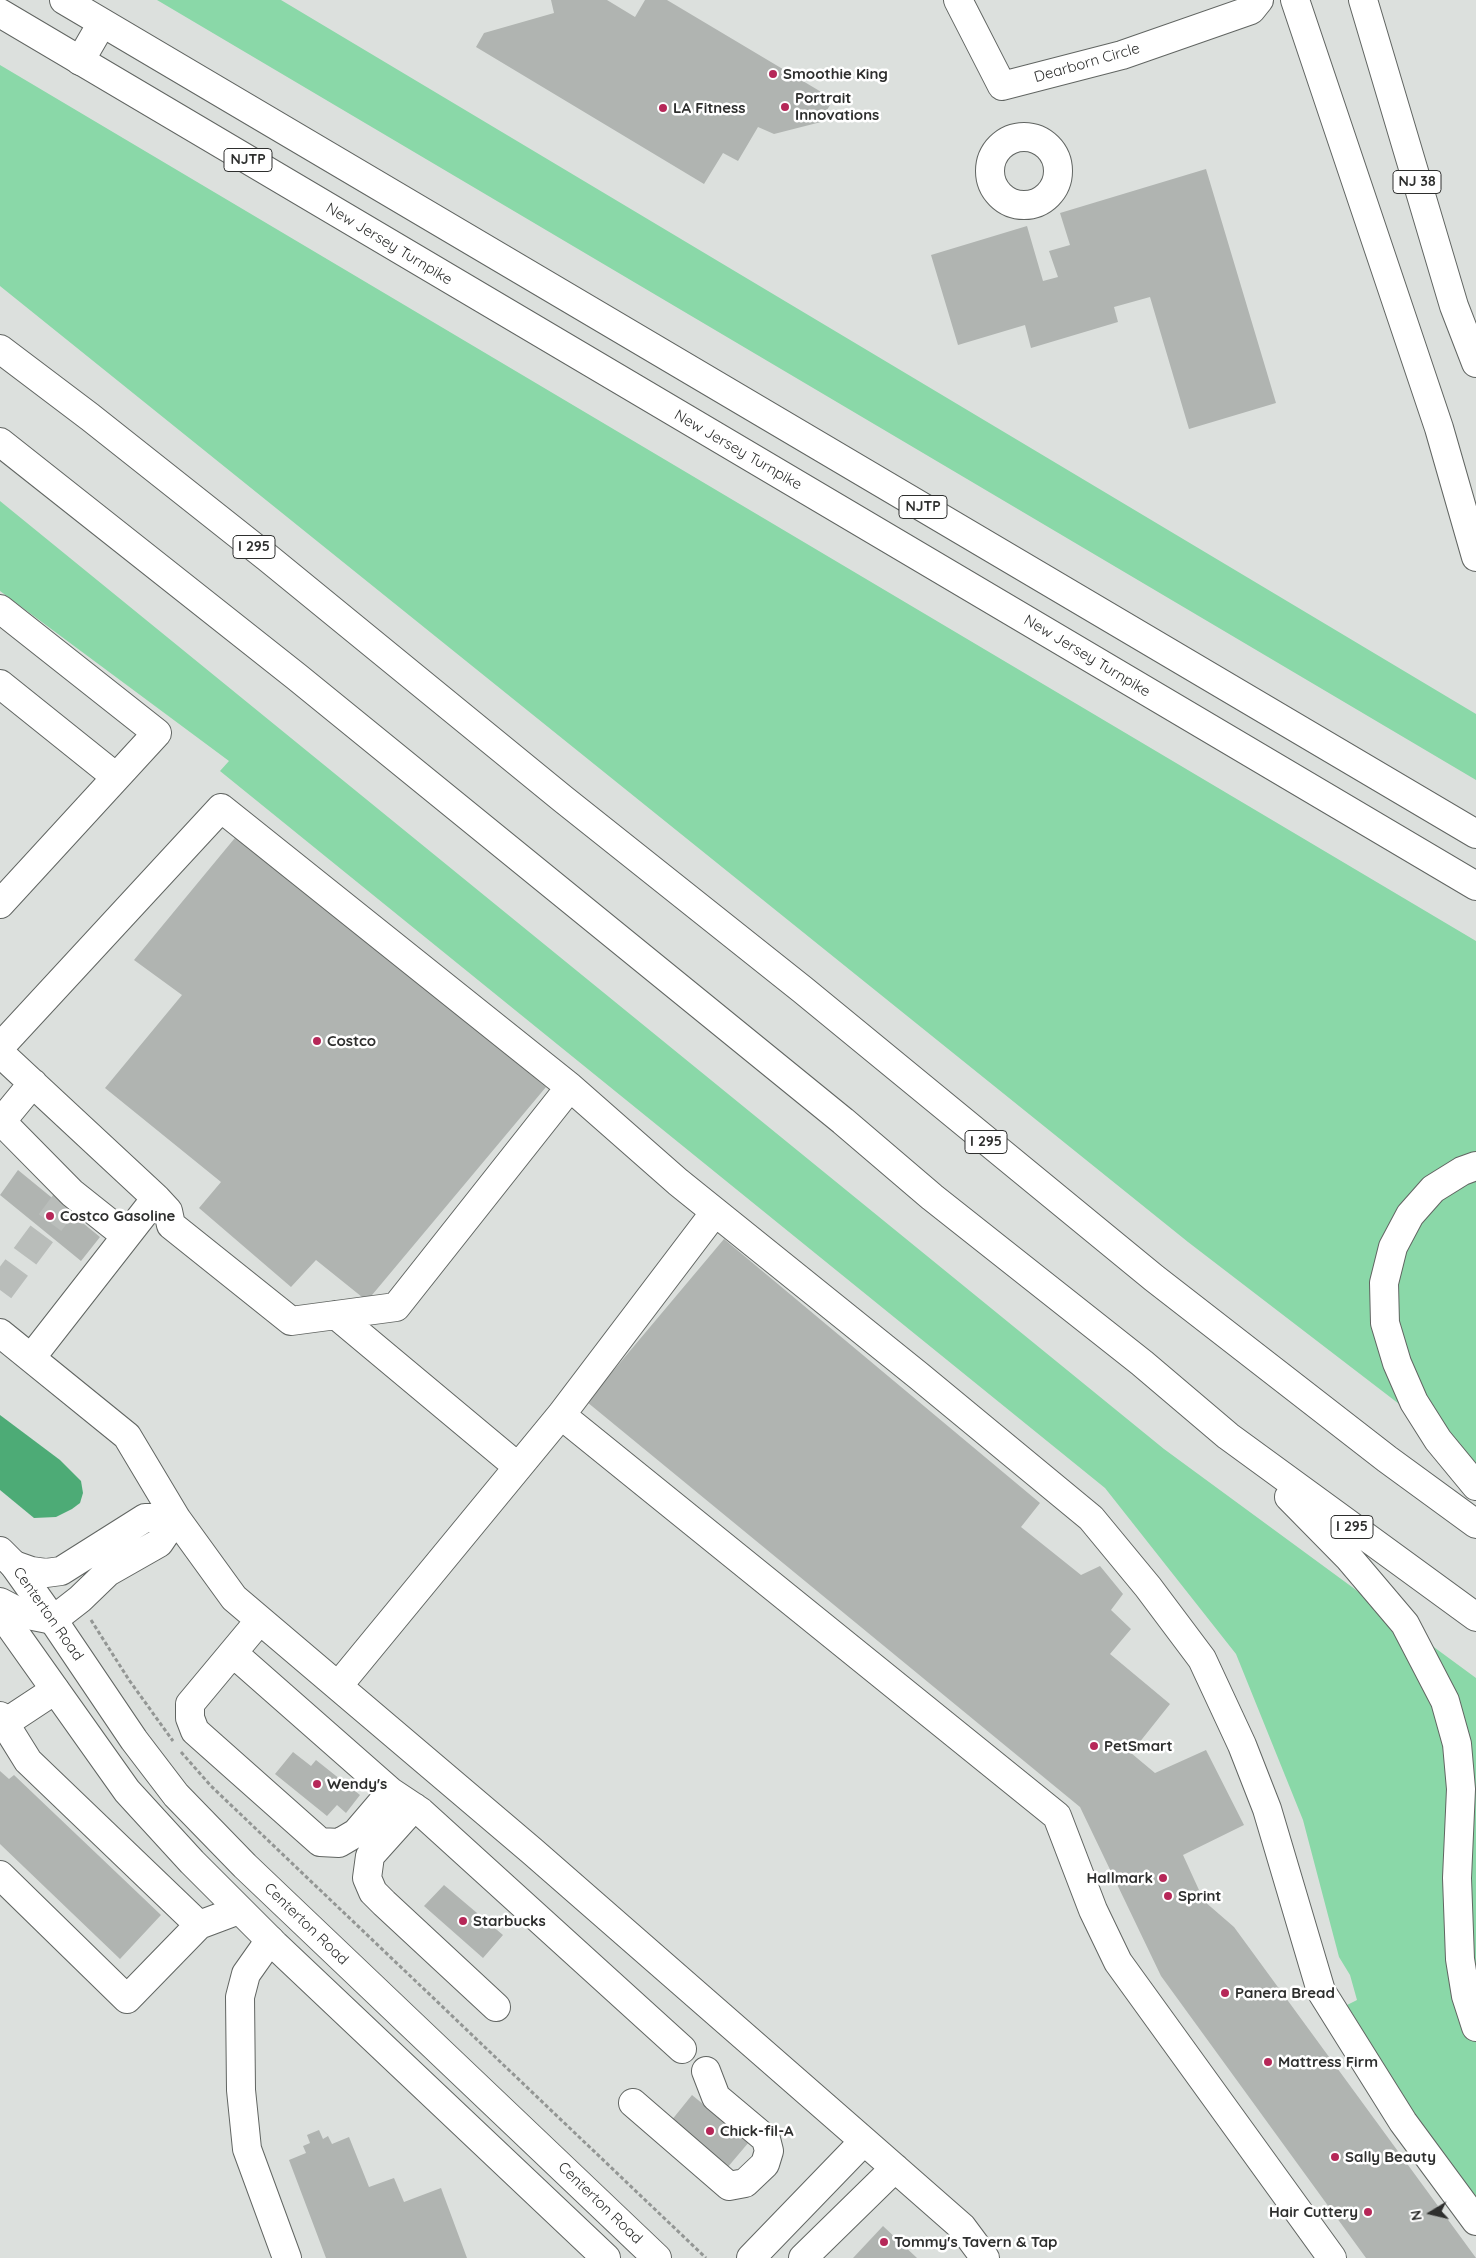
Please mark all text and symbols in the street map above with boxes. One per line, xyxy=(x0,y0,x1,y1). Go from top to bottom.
street label: Dearborn Circle xyxy=(1032,39,1142,87)
place label: Smoothie King xyxy=(783,65,888,83)
marker: Smoothie King xyxy=(767,68,779,80)
place label: Portrait Innovations xyxy=(795,89,879,124)
place label: LA Fitness xyxy=(673,99,746,117)
marker: Portrait Innovations xyxy=(779,101,791,113)
marker: LA Fitness xyxy=(657,102,669,114)
road number: NJTP xyxy=(224,148,272,172)
road number: NJ 38 xyxy=(1393,170,1441,193)
street label: New Jersey Turnpike xyxy=(322,199,456,289)
street label: New Jersey Turnpike xyxy=(671,406,805,494)
road number: NJTP xyxy=(899,496,947,518)
road number: I 295 xyxy=(233,536,275,558)
street label: New Jersey Turnpike xyxy=(1020,611,1154,701)
place label: Costco xyxy=(327,1032,376,1050)
marker: Costco xyxy=(311,1035,323,1047)
road number: I 295 xyxy=(965,1130,1007,1154)
place label: Costco Gasoline xyxy=(60,1207,175,1225)
marker: Costco Gasoline xyxy=(44,1210,56,1222)
road number: I 295 xyxy=(1331,1515,1373,1538)
street label: Centerton Road xyxy=(9,1564,87,1664)
place label: PetSmart xyxy=(1104,1737,1173,1755)
marker: PetSmart xyxy=(1088,1740,1100,1752)
place label: Wendy's xyxy=(327,1775,387,1793)
marker: Wendy's xyxy=(311,1778,323,1790)
place label: Hallmark xyxy=(1086,1869,1153,1887)
marker: Hallmark xyxy=(1157,1872,1169,1884)
street label: Centerton Road xyxy=(260,1879,352,1969)
place label: Sprint xyxy=(1178,1887,1221,1905)
marker: Sprint xyxy=(1162,1890,1174,1902)
place label: Starbucks xyxy=(473,1912,546,1930)
marker: Starbucks xyxy=(457,1915,469,1927)
place label: Panera Bread xyxy=(1235,1984,1335,2002)
marker: Panera Bread xyxy=(1219,1987,1231,1999)
place label: Mattress Firm xyxy=(1278,2053,1378,2071)
marker: Mattress Firm xyxy=(1262,2056,1274,2068)
place label: Chick-fil-A xyxy=(720,2122,794,2140)
marker: Chick-fil-A xyxy=(704,2125,716,2137)
place label: Sally Beauty xyxy=(1345,2148,1436,2166)
marker: Sally Beauty xyxy=(1329,2151,1341,2163)
street label: Centerton Road xyxy=(554,2158,646,2248)
north arrow xyxy=(1406,2188,1456,2238)
place label: Hair Cuttery xyxy=(1269,2203,1358,2221)
marker: Hair Cuttery xyxy=(1362,2206,1374,2218)
text: N xyxy=(1406,2209,1426,2222)
place label: Tommy's Tavern & Tap xyxy=(894,2233,1057,2251)
marker: Tommy's Tavern & Tap xyxy=(878,2236,890,2248)

